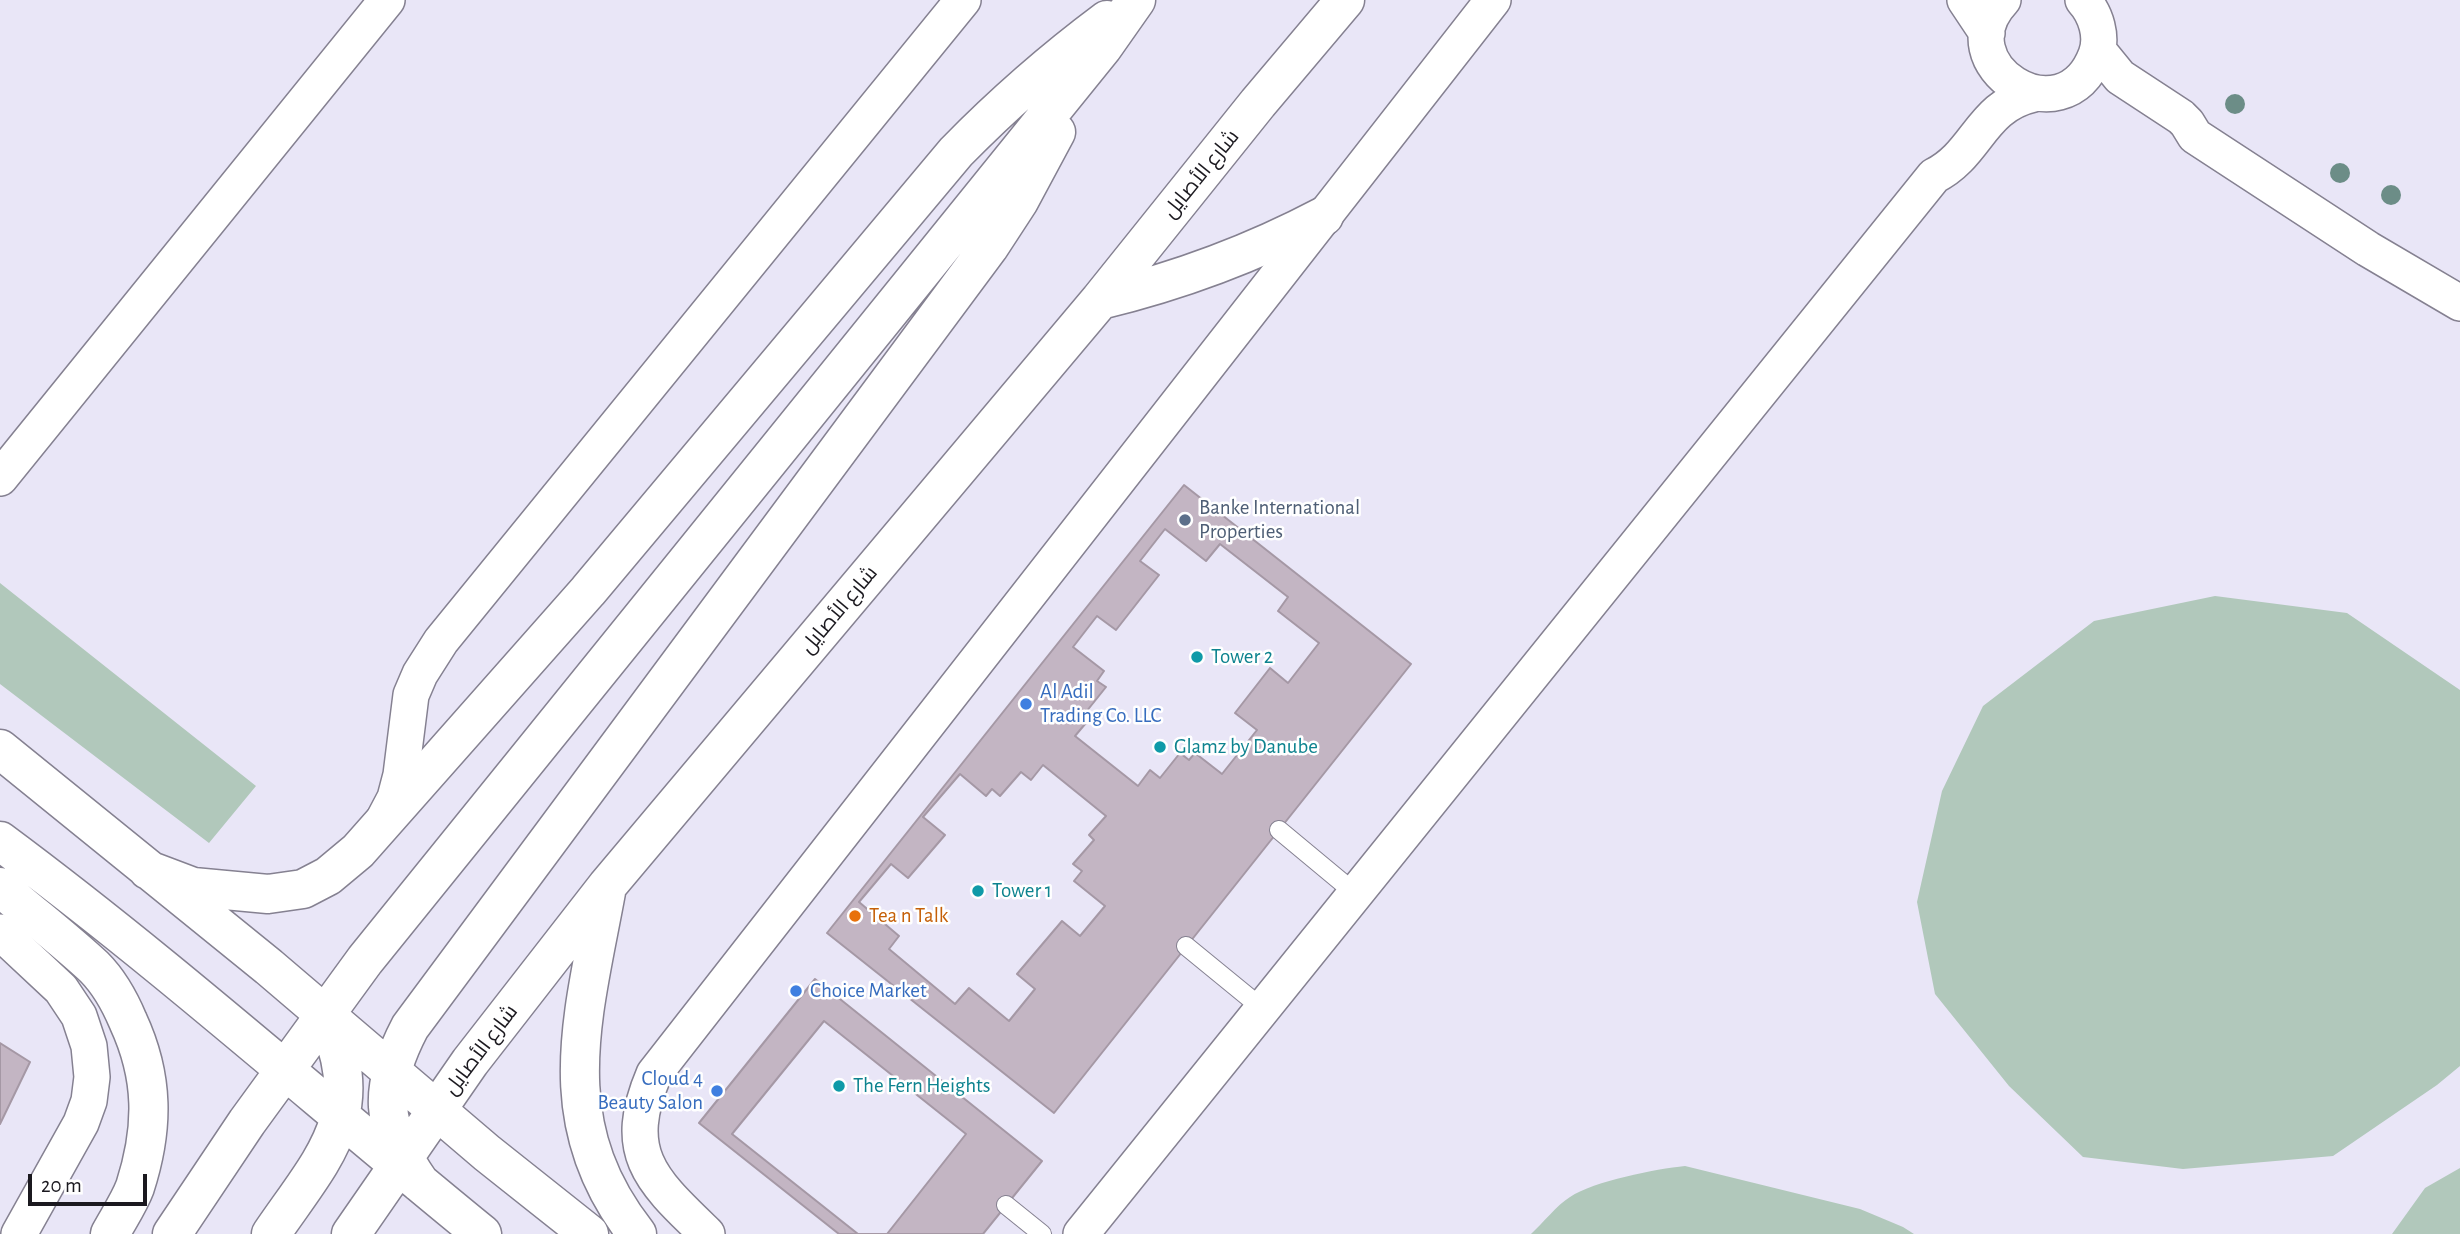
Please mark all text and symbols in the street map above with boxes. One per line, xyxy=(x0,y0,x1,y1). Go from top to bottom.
street label: شارع الأصايل xyxy=(1158,124,1244,224)
place label: Banke International Properties xyxy=(1199,495,1360,545)
marker: Banke International Properties xyxy=(1177,512,1193,528)
street label: شارع الأصايل xyxy=(795,561,883,659)
place label: Tower 2 xyxy=(1211,644,1273,670)
marker: Tower 2 xyxy=(1189,649,1205,665)
place label: Al Adil Trading Co. LLC xyxy=(1040,679,1161,729)
marker: Al Adil Trading Co. LLC xyxy=(1018,696,1034,712)
place label: Glamz by Danube xyxy=(1174,734,1318,760)
marker: Glamz by Danube xyxy=(1152,739,1168,755)
place label: Tower 1 xyxy=(992,878,1052,904)
marker: Tower 1 xyxy=(970,883,986,899)
place label: Tea n Talk xyxy=(869,903,948,929)
marker: Tea n Talk xyxy=(847,908,863,924)
place label: Choice Market xyxy=(810,978,927,1004)
marker: Choice Market xyxy=(788,983,804,999)
street label: شارع الأصايل xyxy=(439,1000,523,1100)
place label: Cloud 4 Beauty Salon xyxy=(597,1066,703,1116)
place label: The Fern Heights xyxy=(853,1073,991,1099)
marker: The Fern Heights xyxy=(831,1078,847,1094)
marker: Cloud 4 Beauty Salon xyxy=(709,1083,725,1099)
scale bar xyxy=(32,1160,150,1204)
text: 20 m xyxy=(41,1175,82,1196)

